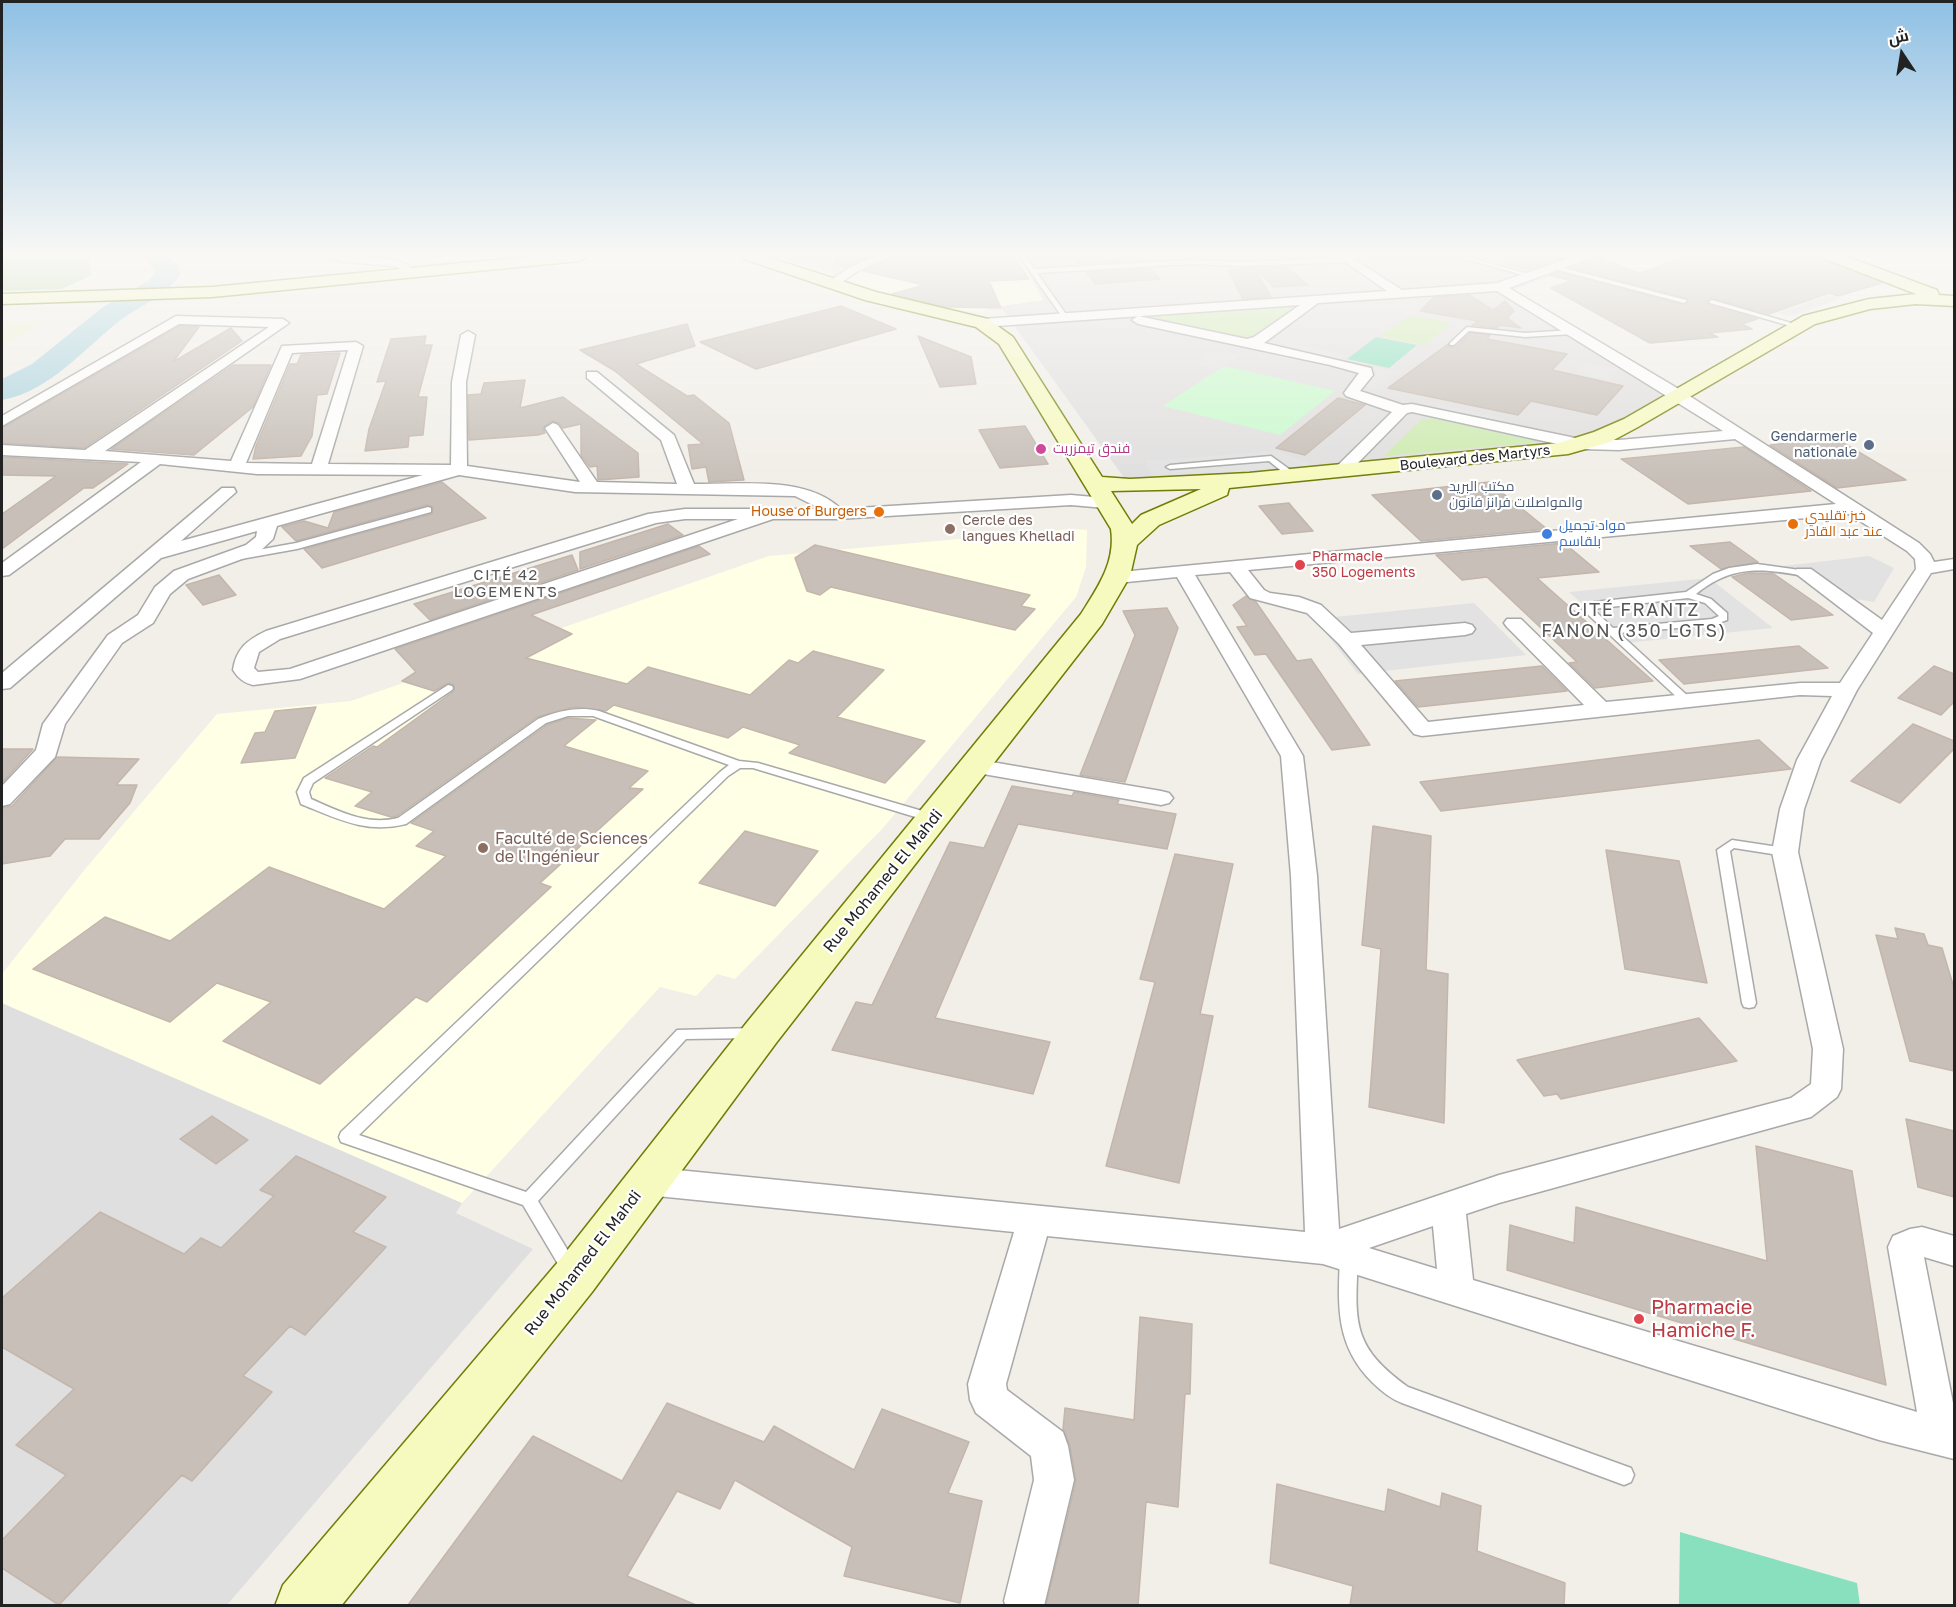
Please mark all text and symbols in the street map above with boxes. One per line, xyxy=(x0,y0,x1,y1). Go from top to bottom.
north arrow xyxy=(1872,24,1932,84)
text: ش xyxy=(1886,24,1910,48)
place label: Gendarmerie nationale xyxy=(1771,429,1857,461)
marker: Gendarmerie nationale xyxy=(1862,438,1876,452)
place label: فندق تيمزريت xyxy=(1053,441,1130,457)
marker: فندق تيمزريت xyxy=(1034,442,1048,456)
street label: Boulevard des Martyrs xyxy=(1399,442,1551,474)
place label: مكتب البريد والمواصلات فرانز فانون xyxy=(1449,479,1583,512)
marker: مكتب البريد والمواصلات فرانز فانون xyxy=(1430,488,1444,502)
place label: House of Burgers xyxy=(751,504,867,520)
marker: House of Burgers xyxy=(872,505,886,519)
place label: خبز تقليدي عند عبد القادر xyxy=(1805,508,1883,540)
place label: Cercle des langues Khelladi xyxy=(962,513,1075,546)
marker: خبز تقليدي عند عبد القادر xyxy=(1786,517,1800,531)
place label: مواد تجميل بلقاسم xyxy=(1559,518,1626,550)
marker: Cercle des langues Khelladi xyxy=(943,522,957,536)
marker: مواد تجميل بلقاسم xyxy=(1540,527,1554,541)
place label: Pharmacie 350 Logements xyxy=(1312,549,1415,582)
marker: Pharmacie 350 Logements xyxy=(1293,558,1307,572)
district label: CITÉ 42 LOGEMENTS xyxy=(454,566,558,601)
district label: CITÉ FRANTZ FANON (350 LGTS) xyxy=(1541,599,1727,642)
street label: Rue Mohamed El Mahdi xyxy=(819,806,947,956)
place label: Faculté de Sciences de l'Ingénieur xyxy=(495,829,648,867)
marker: Faculté de Sciences de l'Ingénieur xyxy=(476,841,490,855)
street label: Rue Mohamed El Mahdi xyxy=(520,1187,646,1339)
place label: Pharmacie Hamiche F. xyxy=(1651,1296,1756,1343)
marker: Pharmacie Hamiche F. xyxy=(1632,1312,1646,1326)

